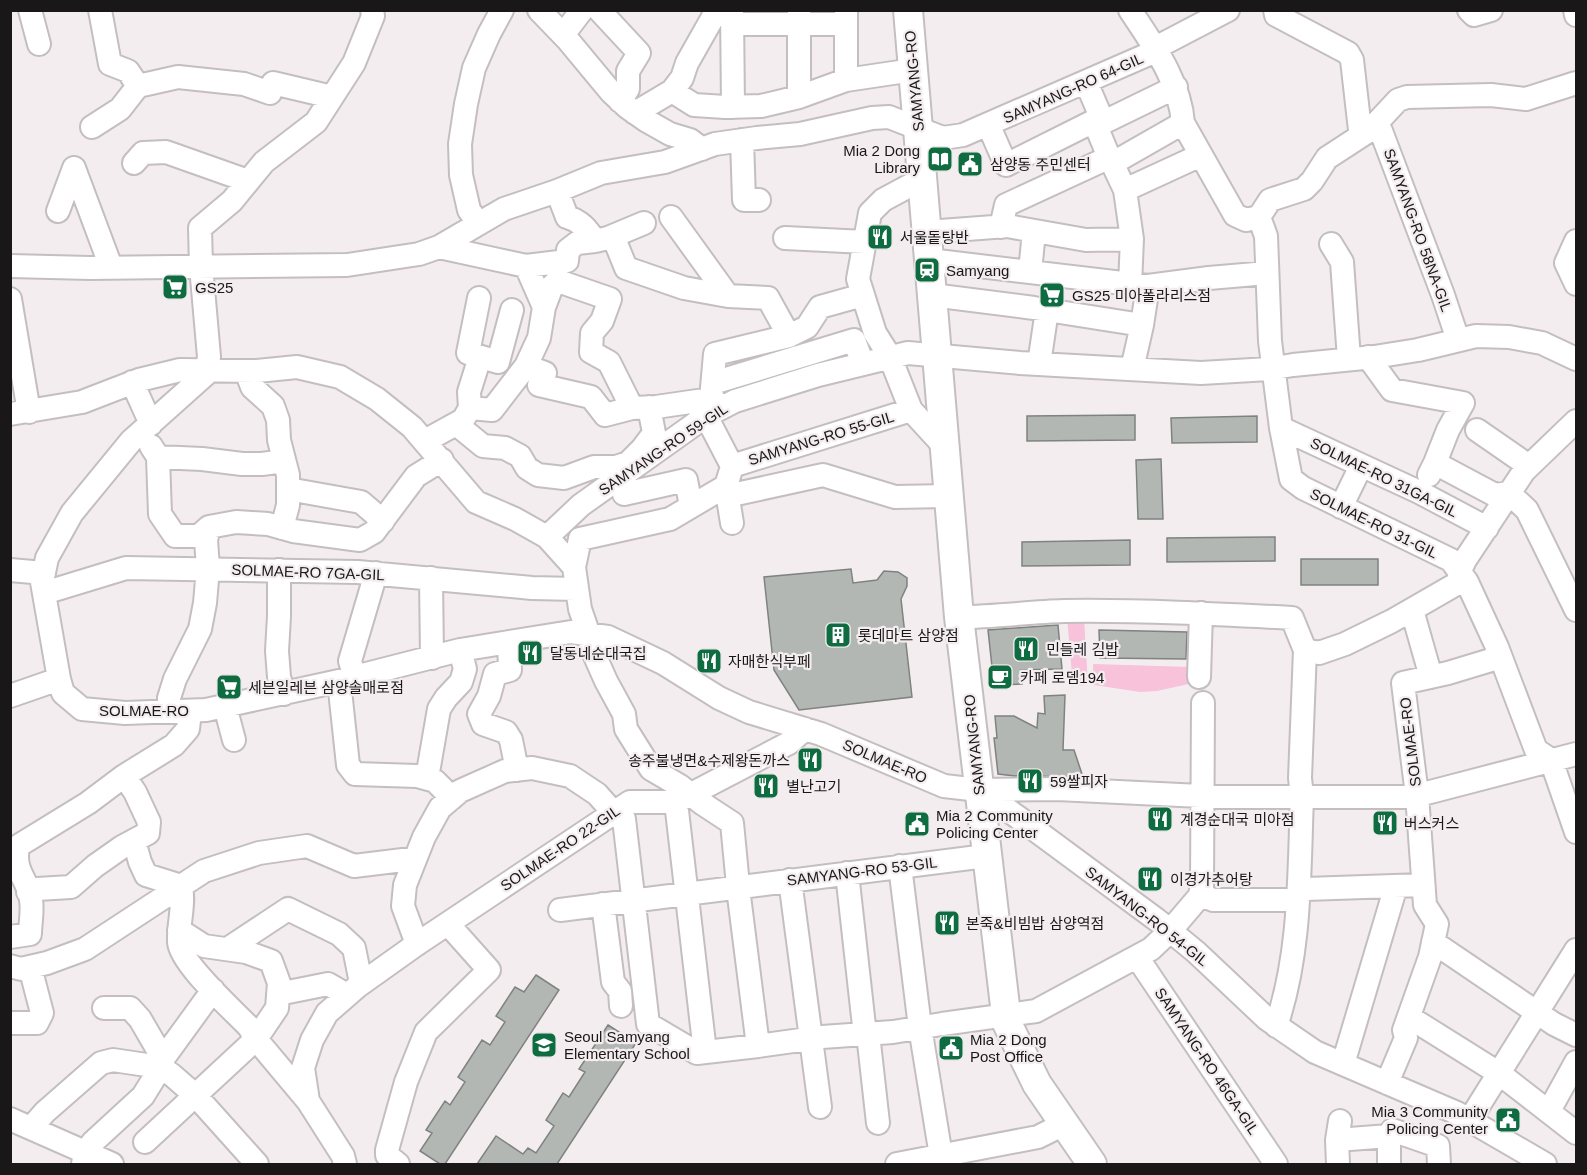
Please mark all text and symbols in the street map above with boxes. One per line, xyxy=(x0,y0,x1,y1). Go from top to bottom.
street label: SAMYANG-RO xyxy=(901,30,927,132)
street label: SAMYANG-RO 64-GIL xyxy=(1000,49,1146,127)
place label: Mia 2 Dong Library xyxy=(843,142,920,176)
library icon: Mia 2 Dong Library xyxy=(925,144,955,174)
street label: SAMYANG-RO 58NA-GIL xyxy=(1381,146,1455,314)
public building icon: 삼양동 주민센터 xyxy=(955,149,985,179)
place label: 삼양동 주민센터 xyxy=(990,156,1091,173)
restaurant icon: 서울돝탕반 xyxy=(865,222,895,252)
place label: 서울돝탕반 xyxy=(900,229,969,246)
station icon: Samyang xyxy=(912,255,942,285)
place label: Samyang xyxy=(946,262,1009,279)
supermarket icon: GS25 xyxy=(160,272,190,302)
place label: GS25 xyxy=(195,279,233,296)
supermarket icon: GS25 미아폴라리스점 xyxy=(1037,280,1067,310)
place label: GS25 미아폴라리스점 xyxy=(1072,287,1211,304)
street label: SAMYANG-RO 59-GIL xyxy=(595,400,731,498)
street label: SAMYANG-RO 55-GIL xyxy=(746,408,896,468)
street label: SOLMAE-RO 31GA-GIL xyxy=(1308,434,1460,520)
street label: SOLMAE-RO 31-GIL xyxy=(1307,485,1441,561)
street label: SOLMAE-RO 7GA-GIL xyxy=(231,561,385,583)
building icon: 롯데마트 삼양점 xyxy=(823,620,853,650)
place label: 롯데마트 삼양점 xyxy=(858,627,959,644)
restaurant icon: 민들레 김밥 xyxy=(1011,634,1041,664)
restaurant icon: 달동네순대국집 xyxy=(515,638,545,668)
place label: 민들레 김밥 xyxy=(1046,641,1119,658)
place label: 달동네순대국집 xyxy=(550,645,647,662)
restaurant icon: 자매한식부페 xyxy=(694,646,724,676)
place label: 자매한식부페 xyxy=(728,653,811,670)
cafe icon: 카페 로뎀194 xyxy=(985,662,1015,692)
place label: 카페 로뎀194 xyxy=(1020,669,1104,686)
supermarket icon: 세븐일레븐 삼양솔매로점 xyxy=(214,672,244,702)
place label: 세븐일레븐 삼양솔매로점 xyxy=(248,679,404,696)
street label: SAMYANG-RO xyxy=(960,694,988,796)
street label: SOLMAE-RO xyxy=(1396,696,1424,788)
street label: SOLMAE-RO xyxy=(99,702,189,719)
street label: SOLMAE-RO xyxy=(840,736,930,786)
restaurant icon: 송주불냉면&수제왕돈까스 xyxy=(795,745,825,775)
place label: 송주불냉면&수제왕돈까스 xyxy=(628,752,790,769)
restaurant icon: 59쌀피자 xyxy=(1015,766,1045,796)
restaurant icon: 별난고기 xyxy=(751,771,781,801)
place label: 59쌀피자 xyxy=(1050,773,1108,790)
place label: 별난고기 xyxy=(786,778,841,795)
street label: SOLMAE-RO 22-GIL xyxy=(497,802,623,894)
restaurant icon: 계경순대국 미아점 xyxy=(1145,804,1175,834)
place label: Mia 2 Community Policing Center xyxy=(936,807,1053,841)
restaurant icon: 버스커스 xyxy=(1370,808,1400,838)
public building icon: Mia 2 Community Policing Center xyxy=(902,809,932,839)
place label: 계경순대국 미아점 xyxy=(1180,811,1295,828)
place label: 버스커스 xyxy=(1404,815,1459,832)
street label: SAMYANG-RO 53-GIL xyxy=(786,853,938,889)
street label: SAMYANG-RO 54-GIL xyxy=(1082,863,1212,969)
restaurant icon: 이경가추어탕 xyxy=(1135,864,1165,894)
place label: 이경가추어탕 xyxy=(1170,871,1253,888)
restaurant icon: 본죽&비빔밥 삼양역점 xyxy=(932,908,962,938)
place label: 본죽&비빔밥 삼양역점 xyxy=(966,915,1104,932)
street label: SAMYANG-RO 46GA-GIL xyxy=(1152,984,1262,1138)
place label: Seoul Samyang Elementary School xyxy=(564,1028,690,1062)
school or university icon: Seoul Samyang Elementary School xyxy=(529,1030,559,1060)
place label: Mia 2 Dong Post Office xyxy=(970,1031,1047,1065)
public building icon: Mia 2 Dong Post Office xyxy=(936,1033,966,1063)
place label: Mia 3 Community Policing Center xyxy=(1371,1103,1488,1137)
public building icon: Mia 3 Community Policing Center xyxy=(1493,1105,1523,1135)

